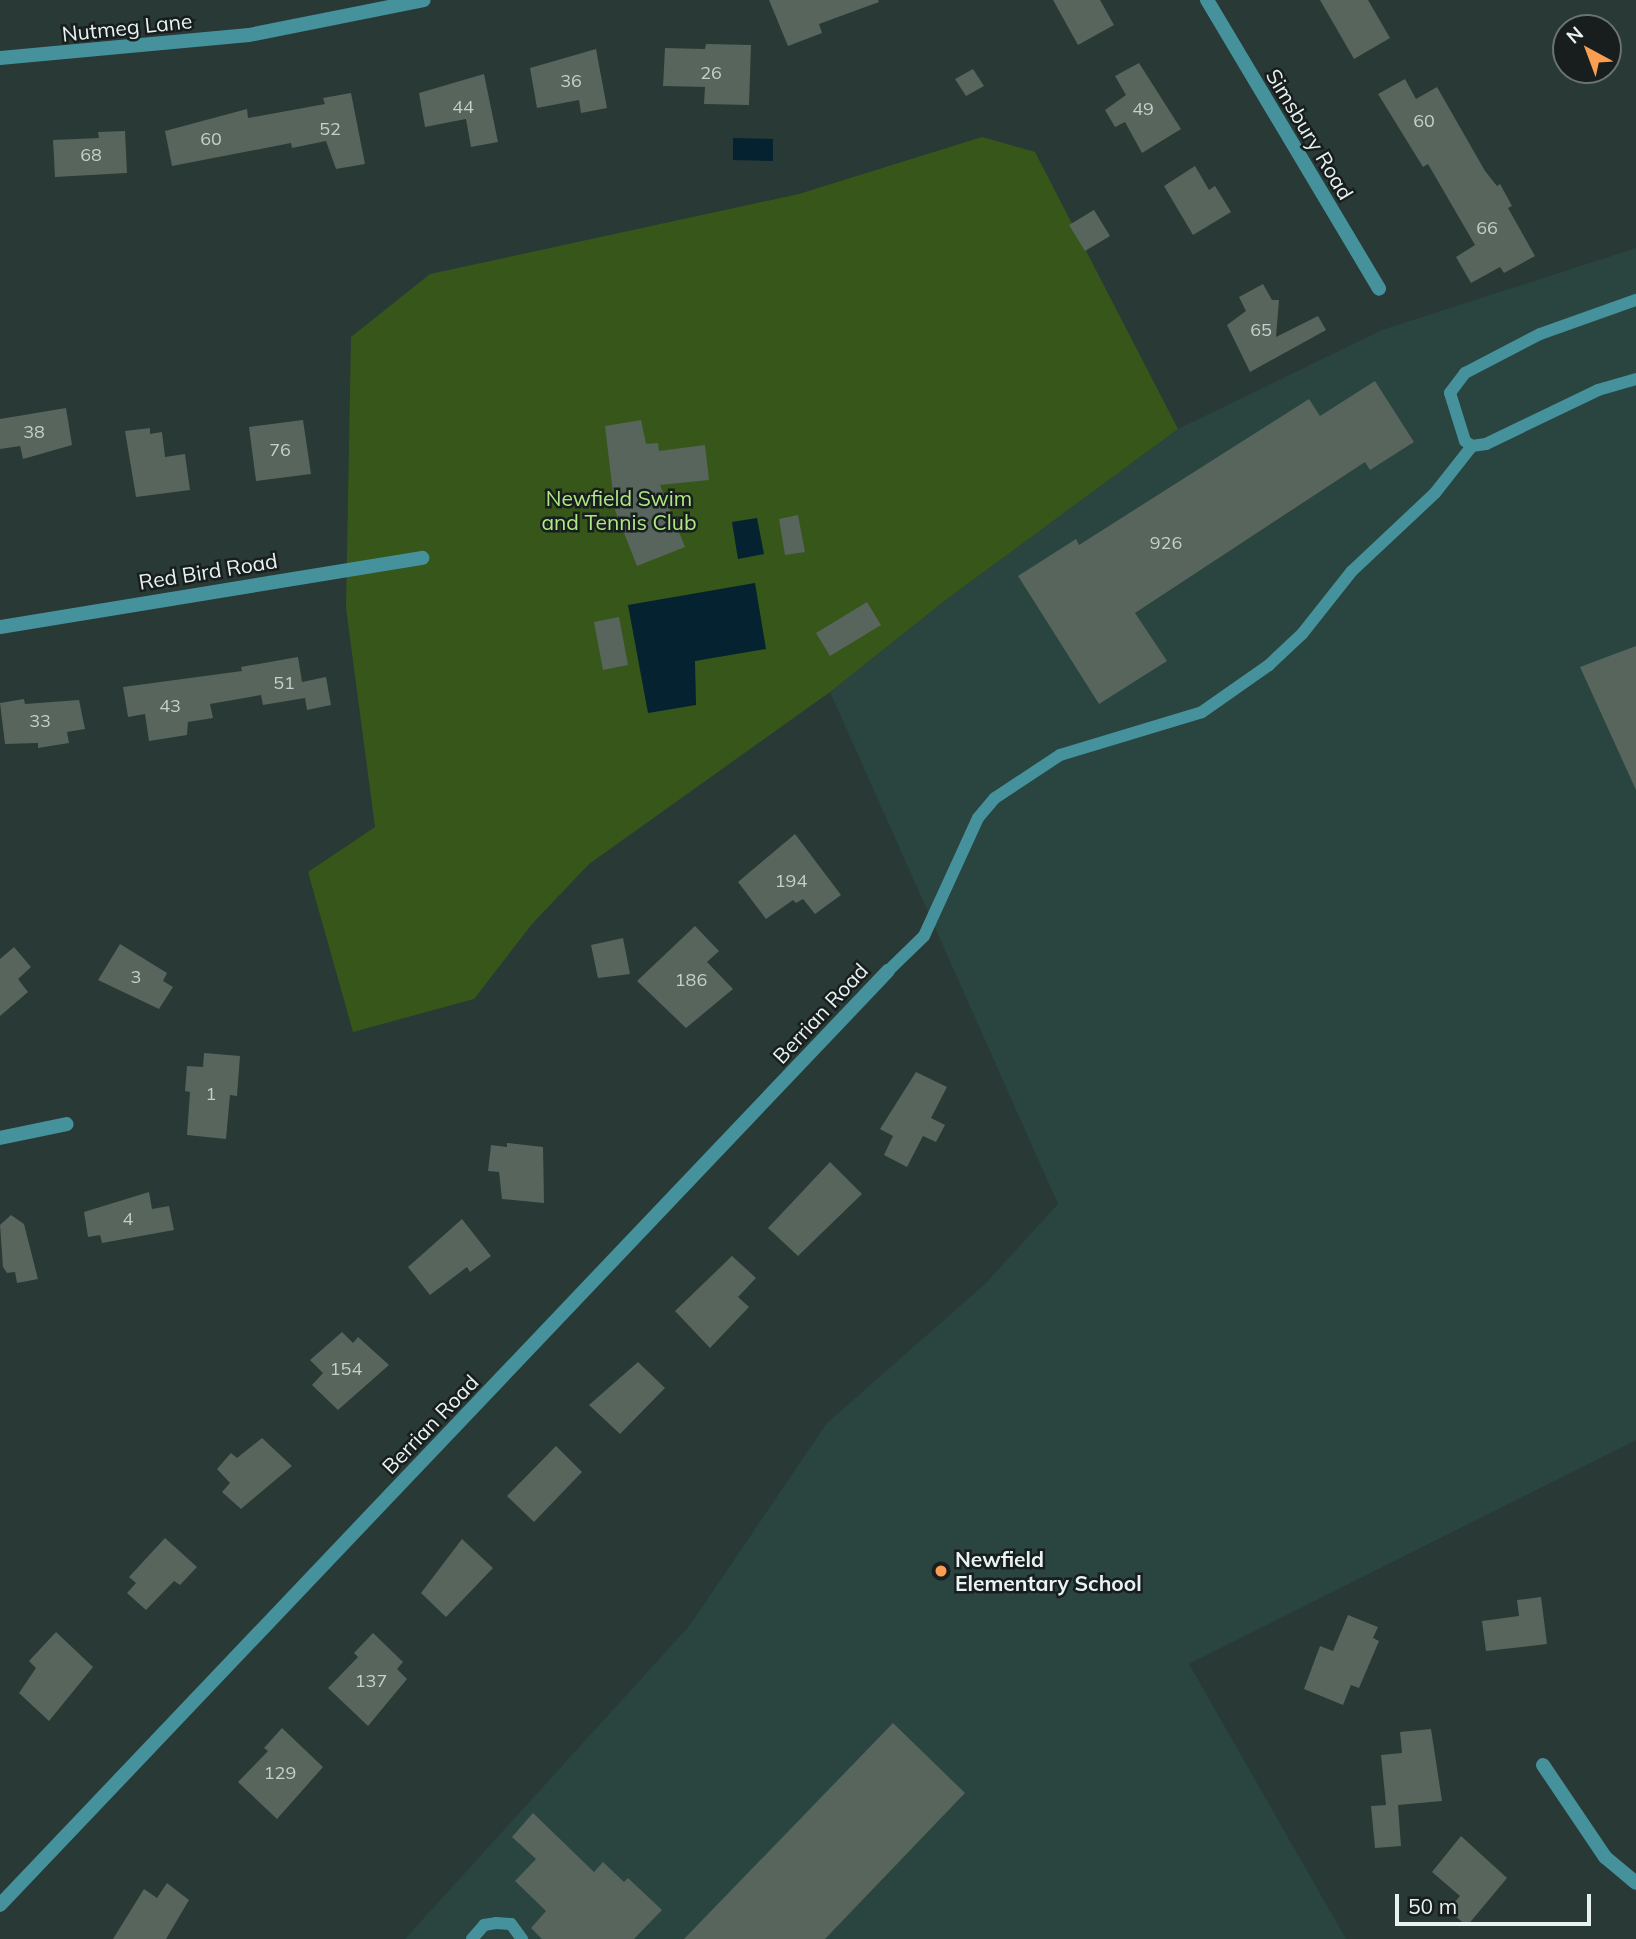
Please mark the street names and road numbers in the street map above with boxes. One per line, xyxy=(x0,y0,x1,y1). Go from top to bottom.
street label: Nutmeg Lane xyxy=(61,8,193,46)
street label: Simsbury Road xyxy=(1261,64,1359,204)
street label: Red Bird Road xyxy=(137,548,279,594)
street label: Berrian Road xyxy=(767,958,873,1068)
street label: Berrian Road xyxy=(377,1369,483,1479)

